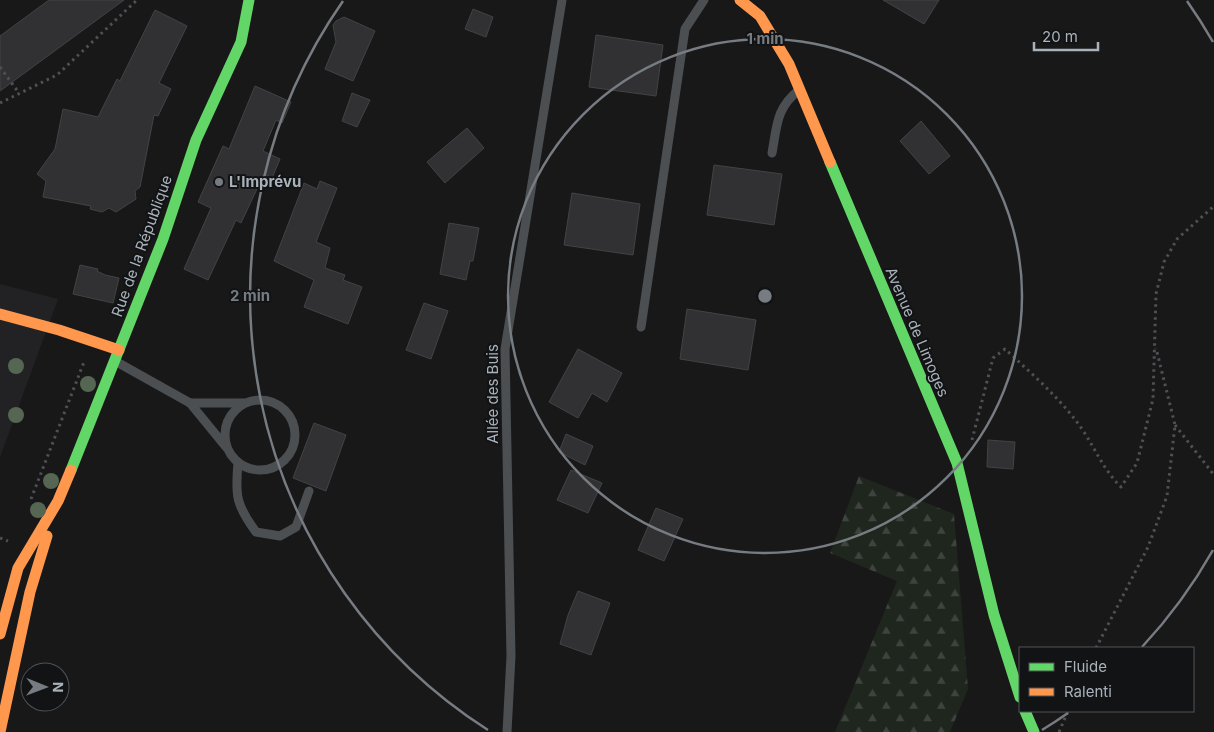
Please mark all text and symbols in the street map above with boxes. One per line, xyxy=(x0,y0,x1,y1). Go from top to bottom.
scale bar xyxy=(1034,20,1098,52)
text: 20 m xyxy=(1042,27,1078,46)
text: 1 min xyxy=(746,29,784,48)
street label: Rue de la République xyxy=(107,172,176,319)
place label: L'Imprévu xyxy=(229,172,301,191)
marker: L'Imprévu xyxy=(213,176,225,188)
street label: Avenue de Limoges xyxy=(882,264,953,400)
text: 2 min xyxy=(230,286,270,305)
centre of rings xyxy=(756,287,774,305)
street label: Allée des Buis xyxy=(483,344,502,444)
legend xyxy=(1019,647,1194,712)
text: Fluide xyxy=(1064,657,1107,676)
north arrow xyxy=(20,662,70,712)
text: N xyxy=(50,682,67,693)
text: Ralenti xyxy=(1064,682,1112,701)

